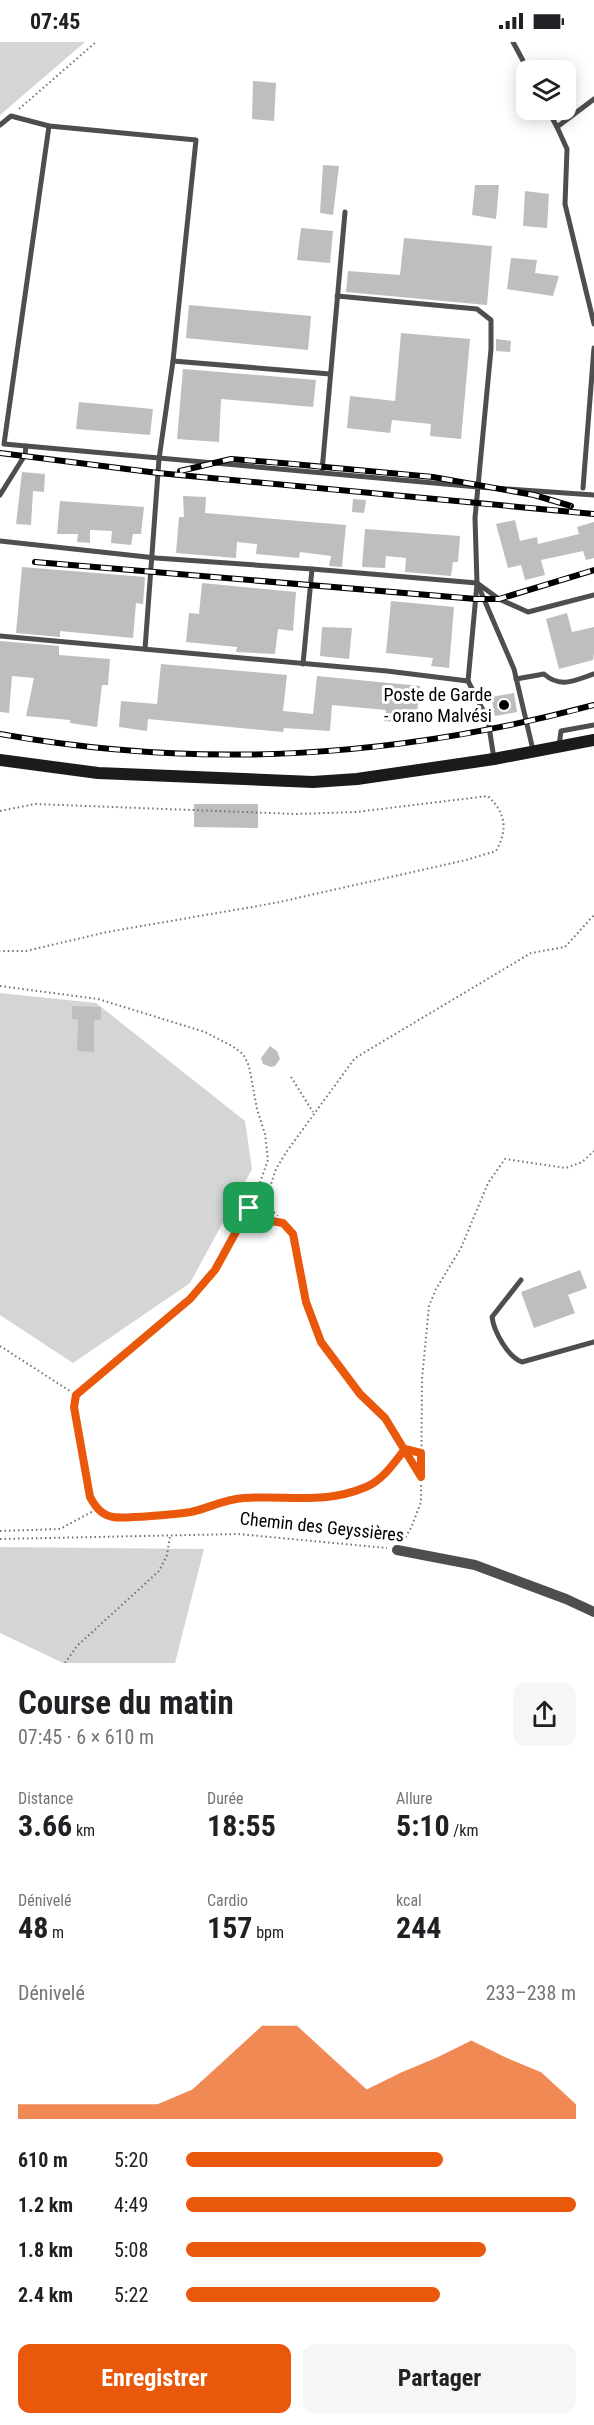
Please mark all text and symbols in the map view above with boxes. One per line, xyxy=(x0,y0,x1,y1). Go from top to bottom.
text: 07:45 xyxy=(30,9,81,34)
map controls xyxy=(516,60,576,120)
button: layers xyxy=(516,60,576,120)
place label: Poste de Garde - orano Malvési xyxy=(384,684,492,726)
marker: Poste de Garde - orano Malvési xyxy=(497,698,511,712)
pin xyxy=(223,1182,274,1233)
icon: arrive xyxy=(232,1191,265,1224)
street label: Chemin des Geyssières xyxy=(239,1507,405,1546)
text: Course du matin xyxy=(18,1683,234,1722)
button: share xyxy=(513,1683,576,1746)
text: 07:45 · 6 × 610 m xyxy=(18,1725,154,1749)
text: Distance xyxy=(18,1789,73,1808)
text: Durée xyxy=(207,1789,244,1808)
text: Allure xyxy=(396,1789,433,1808)
text: 3.66 xyxy=(18,1808,72,1843)
text: 18:55 xyxy=(207,1808,276,1843)
text: 5:10 xyxy=(396,1808,450,1843)
text: km xyxy=(72,1821,95,1840)
text: /km xyxy=(450,1821,479,1840)
text: Dénivelé xyxy=(18,1891,71,1910)
text: Cardio xyxy=(207,1891,248,1910)
text: kcal xyxy=(396,1891,422,1910)
text: 48 xyxy=(18,1910,48,1945)
text: 157 xyxy=(207,1910,252,1945)
text: 244 xyxy=(396,1910,441,1945)
text: m xyxy=(48,1923,64,1942)
text: bpm xyxy=(252,1923,284,1942)
text: Dénivelé xyxy=(18,1981,85,2005)
text: 233–238 m xyxy=(486,1981,576,2005)
text: 610 m xyxy=(18,2148,68,2172)
text: 5:20 xyxy=(114,2148,148,2172)
text: 1.2 km xyxy=(18,2193,73,2217)
text: 4:49 xyxy=(114,2193,148,2217)
text: 1.8 km xyxy=(18,2238,73,2262)
text: 5:08 xyxy=(114,2238,148,2262)
text: 2.4 km xyxy=(18,2283,73,2307)
text: 5:22 xyxy=(114,2283,148,2307)
button: Enregistrer xyxy=(18,2344,291,2413)
button: Partager xyxy=(303,2344,576,2413)

